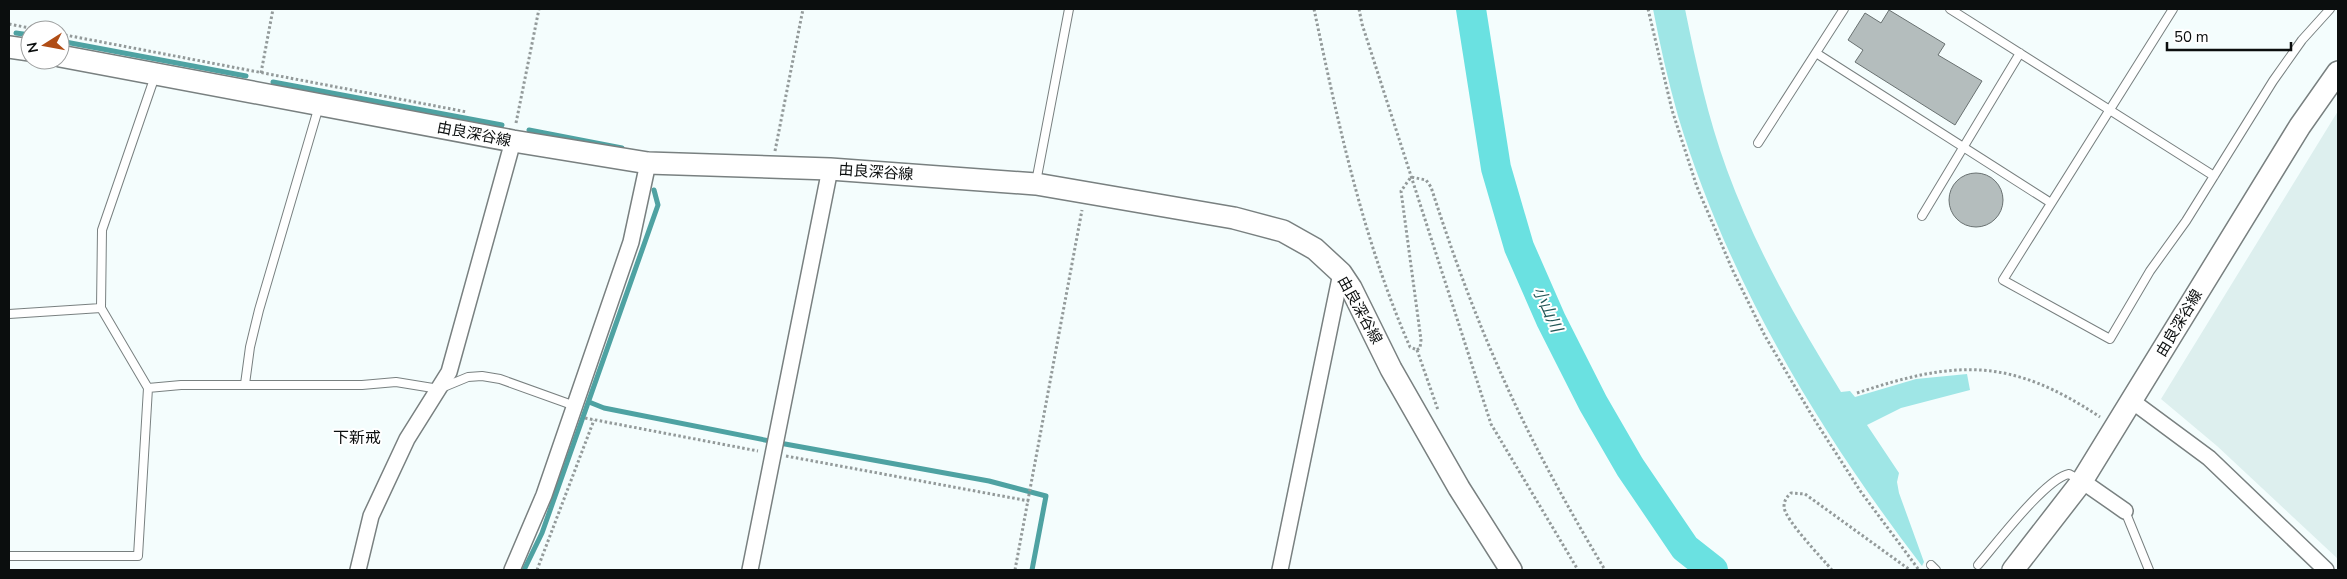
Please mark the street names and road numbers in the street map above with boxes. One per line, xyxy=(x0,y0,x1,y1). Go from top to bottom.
street label: 由良深谷線 xyxy=(435,117,513,151)
street label: 由良深谷線 xyxy=(838,159,914,185)
street label: 由良深谷線 xyxy=(1333,272,1387,348)
street label: 由良深谷線 xyxy=(2151,286,2207,360)

